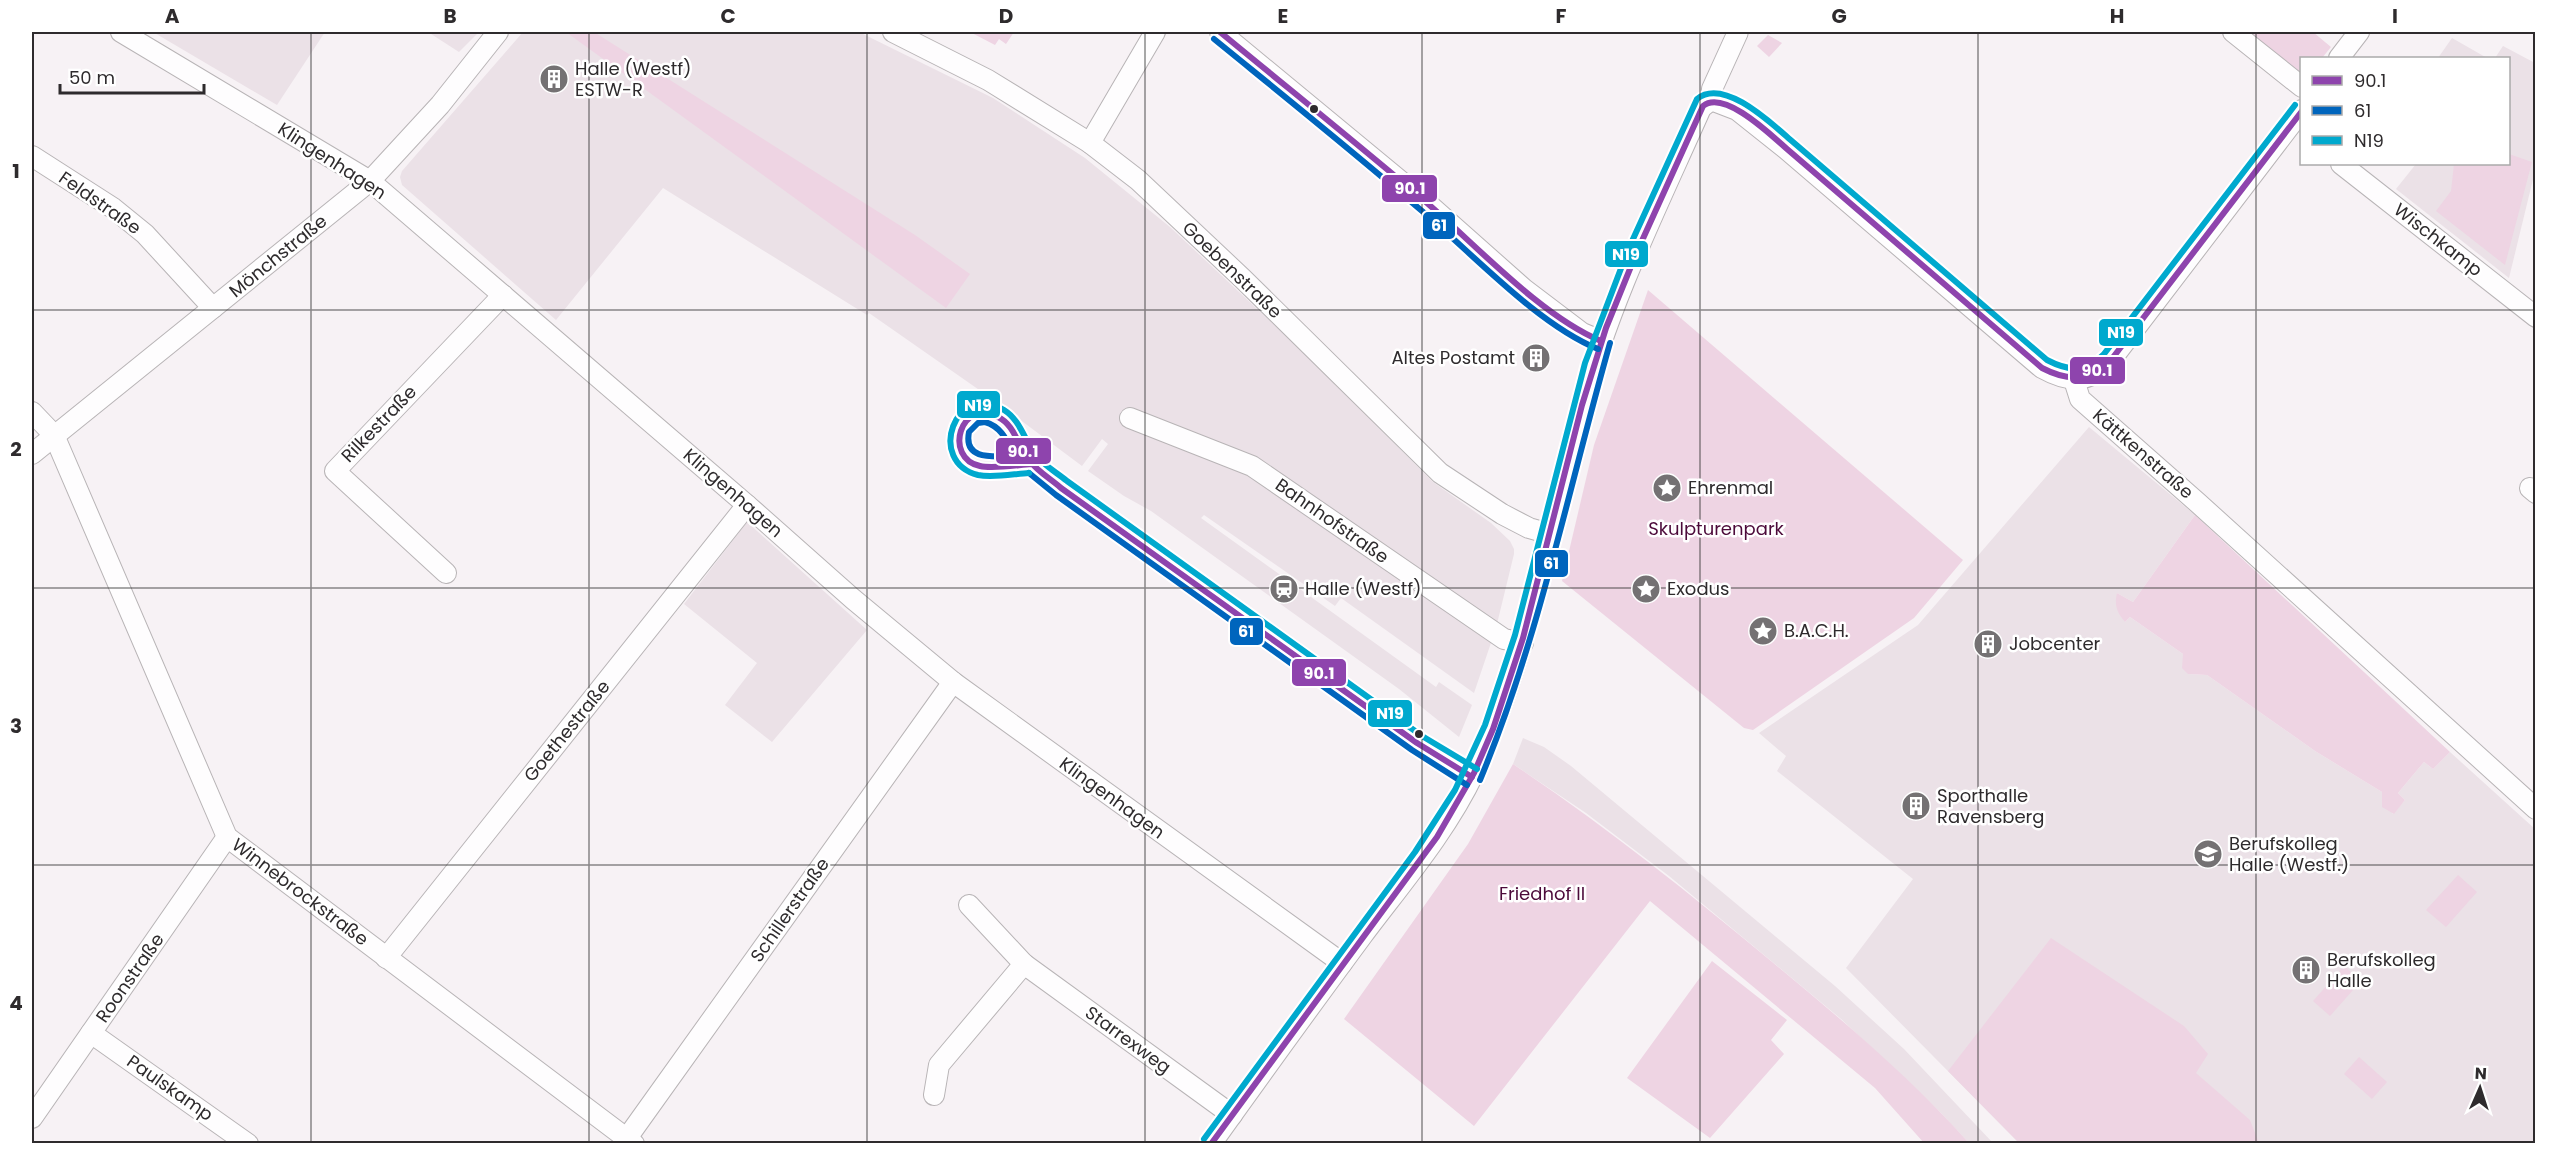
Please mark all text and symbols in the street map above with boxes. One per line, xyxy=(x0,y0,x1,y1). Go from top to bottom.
text: A xyxy=(165,2,180,30)
text: B xyxy=(443,2,457,30)
text: C xyxy=(720,2,736,30)
text: D xyxy=(999,2,1013,30)
text: E xyxy=(1278,2,1288,30)
text: F xyxy=(1556,2,1567,30)
text: G xyxy=(1831,2,1847,30)
text: H xyxy=(2110,2,2124,30)
text: I xyxy=(2392,2,2398,30)
place label: Halle (Westf) ESTW-R xyxy=(575,56,691,102)
scale bar xyxy=(60,57,204,95)
legend xyxy=(2300,57,2510,165)
building icon: Halle (Westf) ESTW-R xyxy=(538,63,570,95)
text: 50 m xyxy=(69,65,115,90)
text: 90.1 xyxy=(2354,68,2386,93)
text: 61 xyxy=(2354,98,2371,123)
unlabelled marker xyxy=(1308,103,1320,115)
street label: Klingenhagen xyxy=(273,116,391,205)
text: N19 xyxy=(2354,128,2384,153)
text: 1 xyxy=(12,157,20,185)
street label: Feldstraße xyxy=(54,165,146,240)
line badge: 90.1 xyxy=(1381,174,1438,203)
text: 90.1 xyxy=(1395,177,1425,200)
street label: Wischkamp xyxy=(2389,197,2488,282)
street label: Mönchstraße xyxy=(223,208,332,303)
line badge: 61 xyxy=(1422,211,1456,240)
text: 61 xyxy=(1431,214,1447,237)
street label: Goebenstraße xyxy=(1177,216,1288,324)
line badge: N19 xyxy=(1604,240,1649,268)
text: N19 xyxy=(1612,243,1640,266)
line badge: N19 xyxy=(2098,318,2144,347)
text: N19 xyxy=(2107,321,2135,344)
building icon: Altes Postamt xyxy=(1520,342,1552,374)
place label: Altes Postamt xyxy=(1391,345,1515,370)
line badge: 90.1 xyxy=(2069,356,2126,385)
text: 90.1 xyxy=(2082,359,2112,382)
street label: Rilkestraße xyxy=(335,380,422,468)
line badge: N19 xyxy=(956,390,1001,419)
text: N19 xyxy=(964,394,992,417)
street label: Kättkenstraße xyxy=(2087,403,2199,504)
text: 2 xyxy=(10,435,22,463)
line badge: 90.1 xyxy=(995,437,1052,465)
text: 90.1 xyxy=(1008,440,1038,463)
street label: Klingenhagen xyxy=(678,442,789,543)
street label: Bahnhofstraße xyxy=(1270,472,1394,569)
place icon: Ehrenmal xyxy=(1651,472,1683,504)
place label: Ehrenmal xyxy=(1688,475,1773,500)
park label: Skulpturenpark xyxy=(1648,516,1785,541)
line badge: 61 xyxy=(1534,549,1569,578)
text: 61 xyxy=(1543,552,1559,575)
station icon: Halle (Westf) xyxy=(1268,573,1300,605)
place icon: Exodus xyxy=(1630,573,1662,605)
place label: Halle (Westf) xyxy=(1305,576,1421,601)
place label: Exodus xyxy=(1667,576,1729,601)
place icon: B.A.C.H. xyxy=(1747,615,1779,647)
line badge: 61 xyxy=(1229,617,1264,646)
place label: B.A.C.H. xyxy=(1784,618,1849,643)
text: 61 xyxy=(1238,620,1254,643)
building icon: Jobcenter xyxy=(1972,628,2004,660)
place label: Jobcenter xyxy=(2009,631,2101,656)
line badge: 90.1 xyxy=(1291,658,1347,687)
text: 90.1 xyxy=(1304,662,1334,685)
street label: Goethestraße xyxy=(518,675,615,787)
line badge: N19 xyxy=(1367,699,1413,728)
text: N19 xyxy=(1376,702,1404,725)
text: 3 xyxy=(10,712,22,740)
unlabelled marker xyxy=(1413,728,1425,740)
street label: Klingenhagen xyxy=(1055,751,1170,844)
place label: Sporthalle Ravensberg xyxy=(1937,783,2045,829)
building icon: Sporthalle Ravensberg xyxy=(1900,790,1932,822)
place label: Berufskolleg Halle (Westf.) xyxy=(2229,831,2349,877)
street label: Winnebrockstraße xyxy=(227,832,374,951)
school or university icon: Berufskolleg Halle (Westf.) xyxy=(2192,838,2224,870)
street label: Schillerstraße xyxy=(744,852,835,967)
park label: Friedhof II xyxy=(1499,881,1585,906)
street label: Roonstraße xyxy=(90,928,170,1027)
place label: Berufskolleg Halle xyxy=(2327,947,2436,993)
building icon: Berufskolleg Halle xyxy=(2290,954,2322,986)
text: 4 xyxy=(9,989,23,1017)
street label: Starrexweg xyxy=(1080,1000,1176,1079)
street label: Paulskamp xyxy=(122,1049,218,1127)
north arrow xyxy=(2450,1058,2510,1118)
text: N xyxy=(2474,1062,2487,1085)

